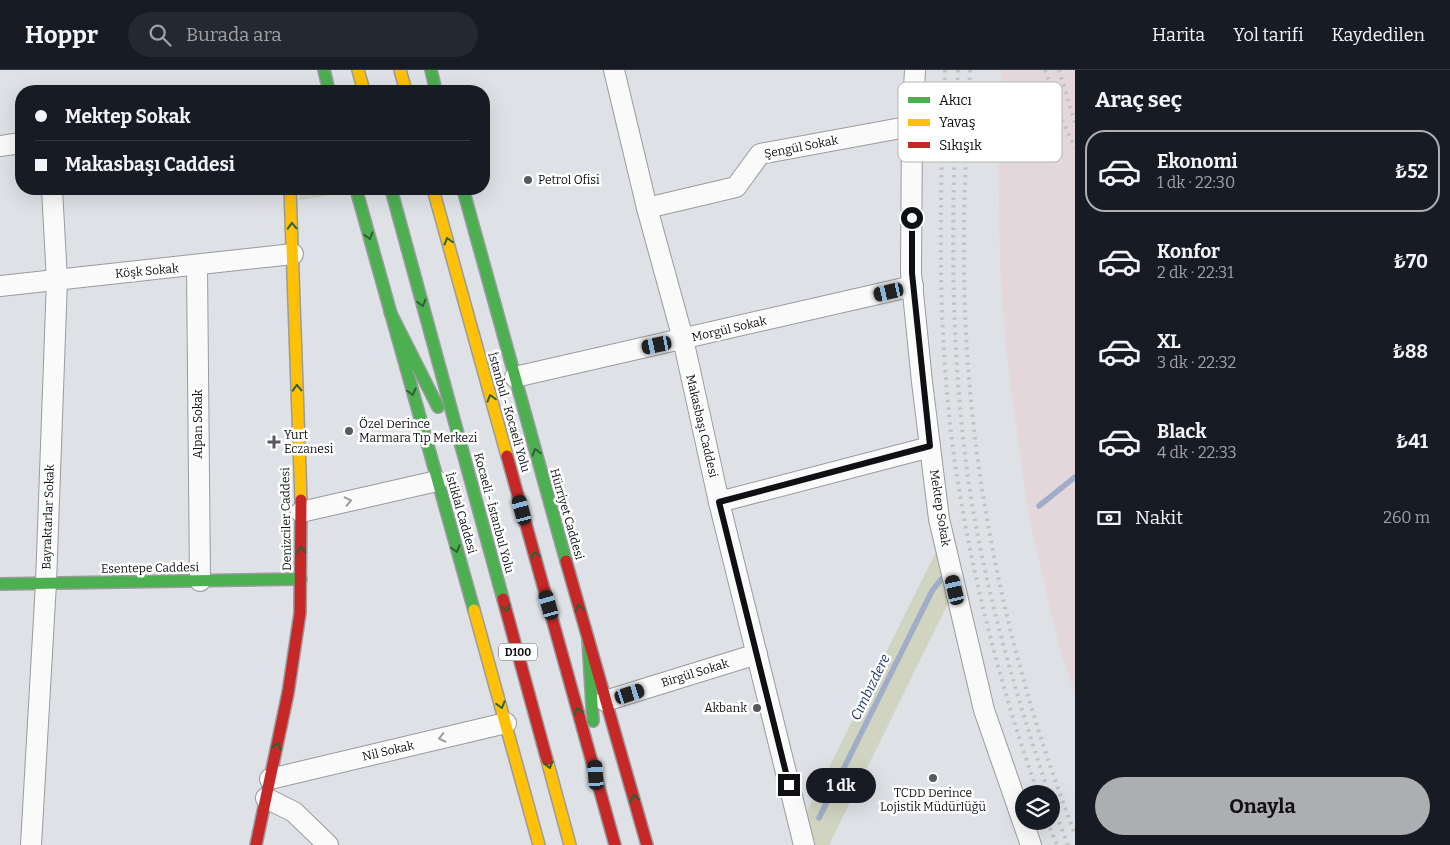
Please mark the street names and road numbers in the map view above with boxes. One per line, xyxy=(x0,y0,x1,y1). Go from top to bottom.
street label: Şengül Sokak xyxy=(763,133,839,161)
street label: Köşk Sokak xyxy=(115,261,180,281)
street label: Morgül Sokak xyxy=(690,314,768,344)
street label: İstanbul - Kocaeli Yolu xyxy=(485,350,534,474)
street label: Makasbaşı Caddesi xyxy=(683,373,721,479)
street label: Alpan Sokak xyxy=(191,389,205,459)
street label: Kocaeli - İstanbul Yolu xyxy=(471,451,518,575)
street label: Bayraktarlar Sokak xyxy=(39,464,57,570)
street label: Denizciler Caddesi xyxy=(278,467,294,571)
street label: Hürriyet Caddesi xyxy=(547,467,587,562)
street label: Mektep Sokak xyxy=(927,469,953,548)
street label: İstiklal Caddesi xyxy=(443,470,480,556)
street label: Esentepe Caddesi xyxy=(101,560,200,576)
road number: D100 xyxy=(499,644,537,660)
street label: Birgül Sokak xyxy=(660,656,731,690)
street label: Nil Sokak xyxy=(361,738,415,764)

